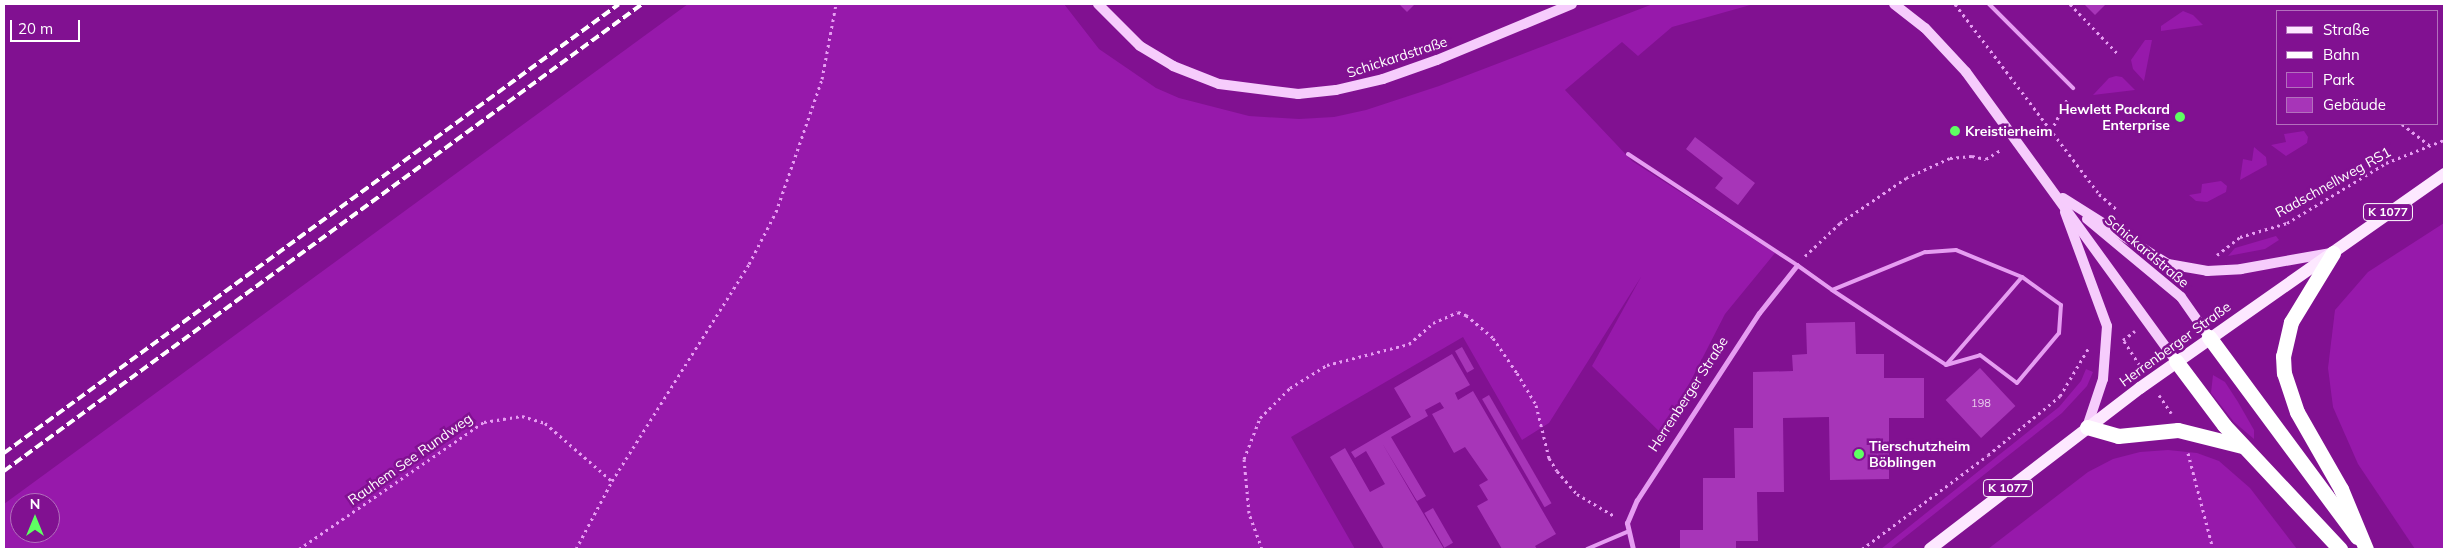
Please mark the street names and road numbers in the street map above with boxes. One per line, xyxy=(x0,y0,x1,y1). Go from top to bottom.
street label: Schickardstraße xyxy=(1345,33,1449,81)
street label: Radschnellweg RS1 xyxy=(2272,143,2394,221)
road number: K 1077 xyxy=(2362,202,2414,222)
street label: Schickardstraße xyxy=(2101,211,2193,291)
street label: Herrenberger Straße xyxy=(2116,298,2234,390)
street label: Herrenberger Straße xyxy=(1645,333,1731,455)
street label: Rauhem See Rundweg xyxy=(345,410,475,508)
road number: K 1077 xyxy=(1982,478,2034,498)

